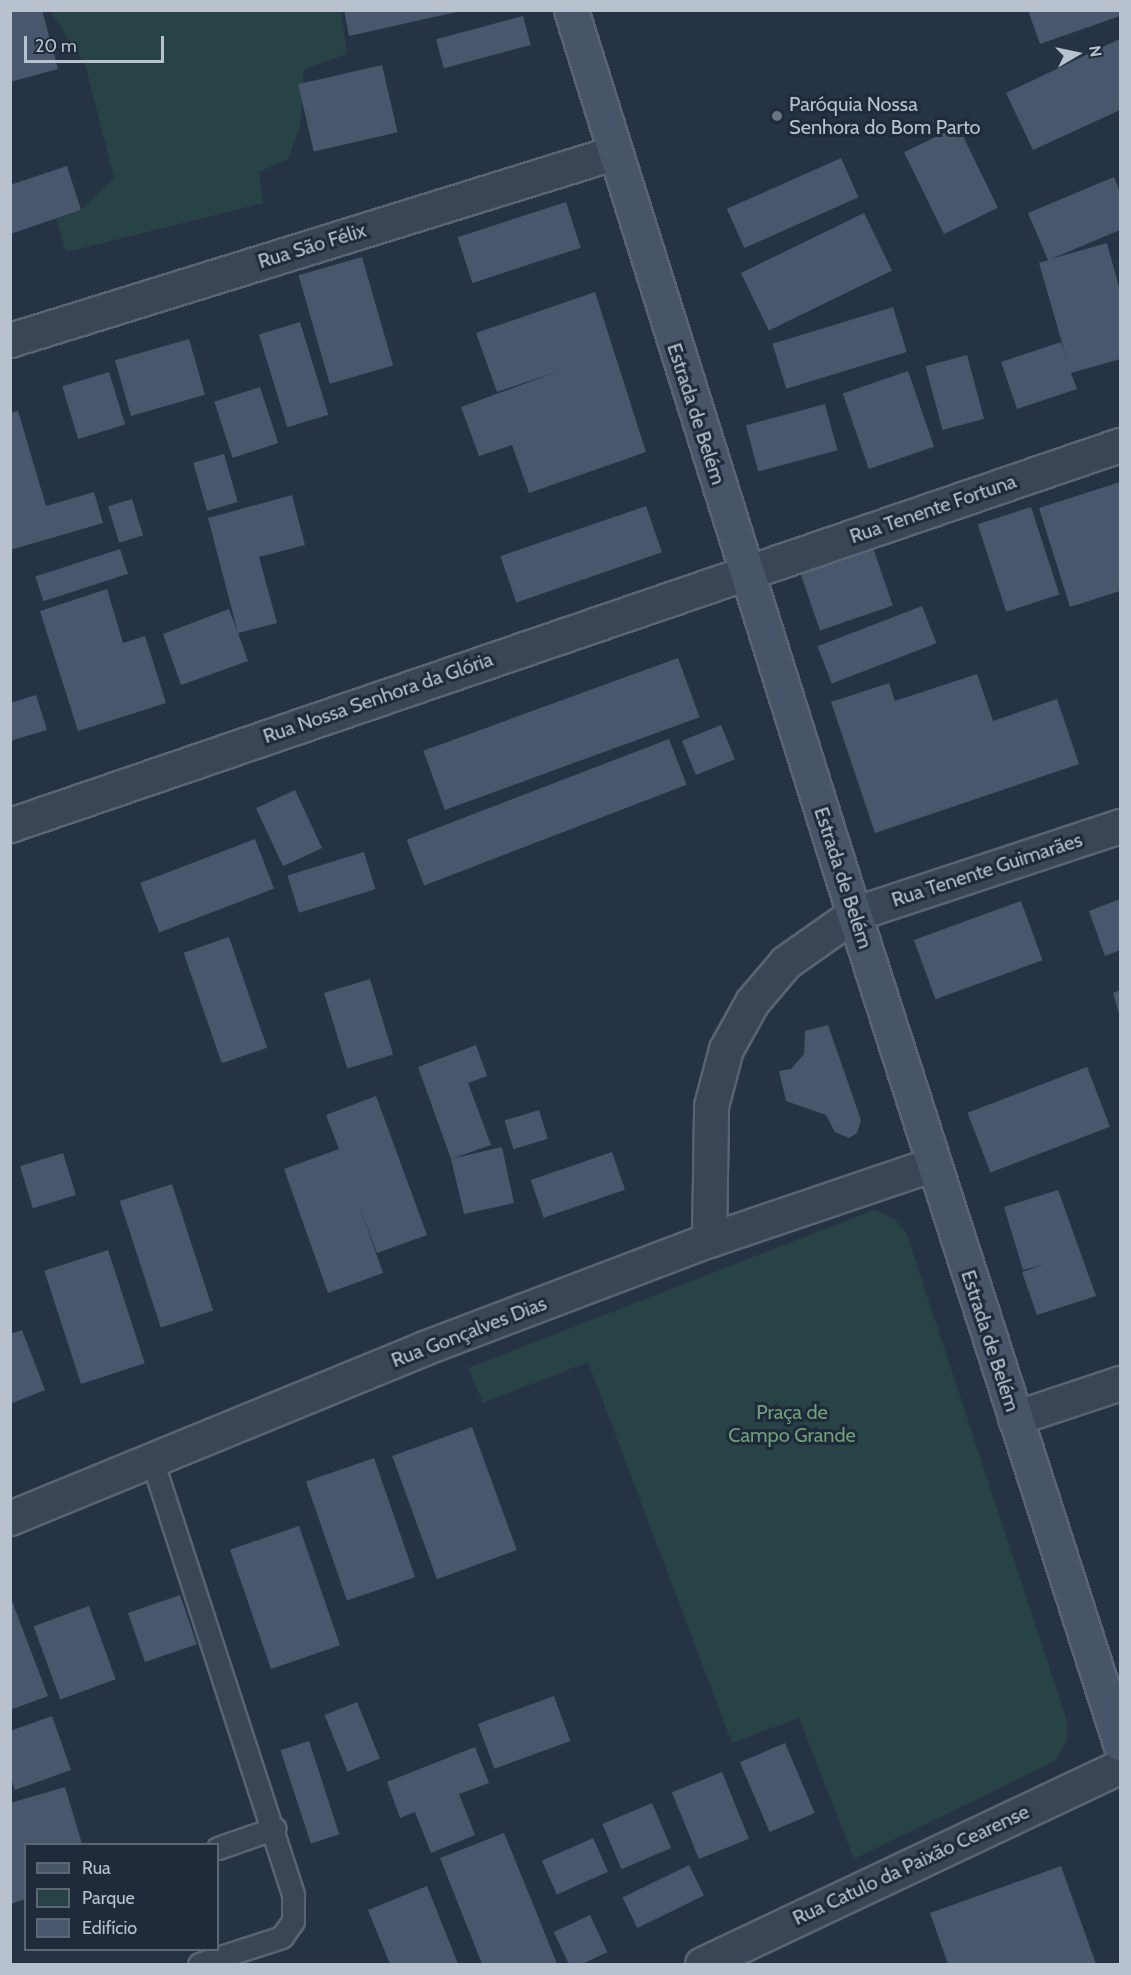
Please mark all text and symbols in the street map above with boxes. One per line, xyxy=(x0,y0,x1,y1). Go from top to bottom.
scale bar xyxy=(27,24,166,62)
north arrow xyxy=(1047,24,1107,84)
text: 20 m xyxy=(35,35,77,57)
text: N xyxy=(1085,44,1106,58)
place label: Paróquia Nossa Senhora do Bom Parto xyxy=(789,92,981,139)
marker: Paróquia Nossa Senhora do Bom Parto xyxy=(770,109,784,123)
street label: Rua São Félix xyxy=(255,218,369,274)
street label: Estrada de Belém xyxy=(662,340,730,488)
street label: Rua Tenente Fortuna xyxy=(847,469,1019,549)
street label: Rua Nossa Senhora da Glória xyxy=(260,647,496,749)
street label: Estrada de Belém xyxy=(809,804,877,952)
street label: Rua Tenente Guimarães xyxy=(889,828,1085,912)
street label: Estrada de Belém xyxy=(956,1267,1024,1415)
street label: Rua Gonçalves Dias xyxy=(388,1291,550,1373)
park label: Praça de Campo Grande xyxy=(728,1401,856,1448)
street label: Rua Catulo da Paixão Cearense xyxy=(789,1800,1033,1930)
legend xyxy=(24,1843,219,1951)
text: Rua xyxy=(82,1857,111,1879)
text: Parque xyxy=(82,1887,135,1909)
text: Edifício xyxy=(82,1917,137,1939)

